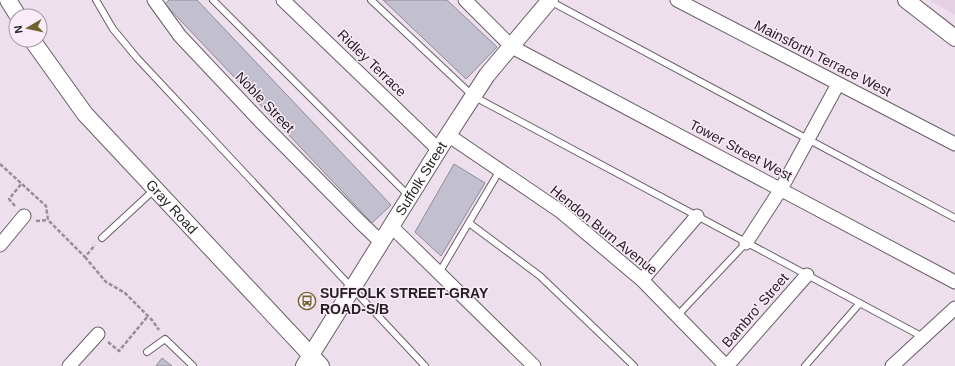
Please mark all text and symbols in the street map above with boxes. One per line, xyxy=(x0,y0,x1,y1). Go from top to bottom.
north arrow xyxy=(8,8,48,48)
street label: Mainsforth Terrace West xyxy=(752,17,894,99)
text: N xyxy=(12,25,25,34)
street label: Ridley Terrace xyxy=(334,26,410,100)
street label: Noble Street xyxy=(232,68,298,136)
street label: Tower Street West xyxy=(687,116,795,184)
street label: Suffolk Street xyxy=(392,139,450,218)
street label: Gray Road xyxy=(143,176,201,237)
street label: Hendon Burn Avenue xyxy=(547,182,661,278)
street label: Bambro' Street xyxy=(718,270,792,350)
place label: SUFFOLK STREET-GRAY ROAD-S/B xyxy=(320,285,489,317)
bus stop icon: SUFFOLK STREET-GRAY ROAD-S/B xyxy=(297,291,317,311)

